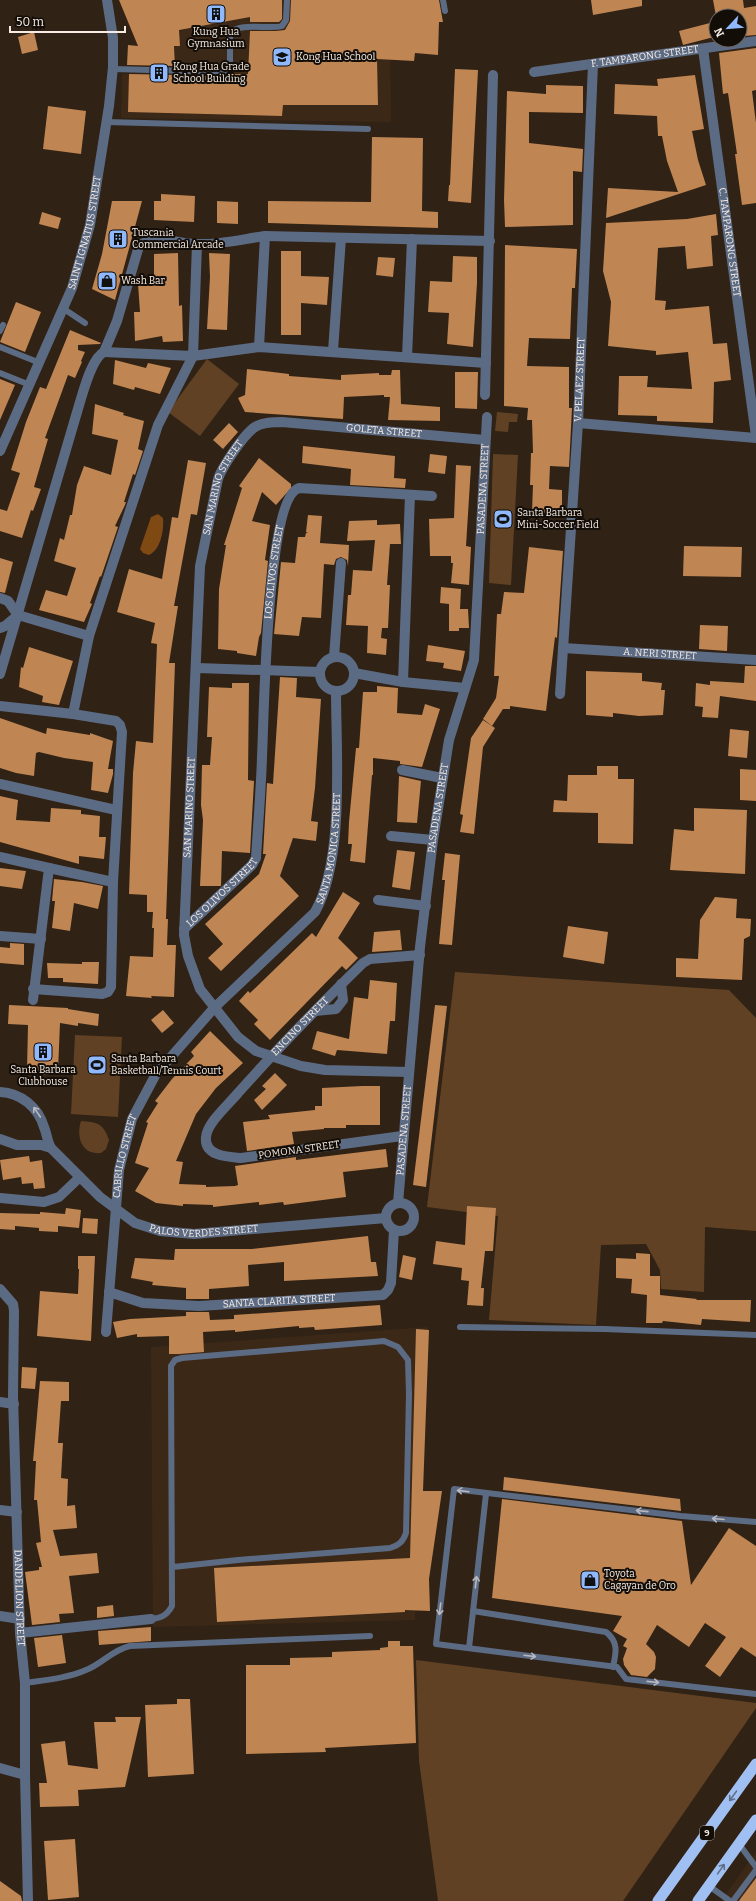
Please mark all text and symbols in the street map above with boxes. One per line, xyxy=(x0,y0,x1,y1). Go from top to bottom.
building icon: Kung Hua Gymnasium xyxy=(205,3,227,25)
scale bar xyxy=(10,8,125,34)
north arrow xyxy=(708,8,748,48)
text: 50 m xyxy=(16,15,45,29)
text: N xyxy=(712,25,727,39)
place label: Kung Hua Gymnasium xyxy=(187,26,245,50)
street label: F. TAMPARONG STREET xyxy=(590,43,700,70)
school or university icon: Kong Hua School xyxy=(271,46,293,68)
place label: Kong Hua School xyxy=(296,51,375,63)
place label: Kong Hua Grade School Building xyxy=(173,61,249,85)
building icon: Kong Hua Grade School Building xyxy=(148,62,170,84)
street label: SAINT IGNATIUS STREET xyxy=(66,175,104,291)
street label: C. TAMPARONG STREET xyxy=(716,187,743,298)
place label: Tuscania Commercial Arcade xyxy=(132,227,224,251)
building icon: Tuscania Commercial Arcade xyxy=(107,228,129,250)
shop icon: Wash Bar xyxy=(96,270,118,292)
place label: Wash Bar xyxy=(121,275,166,287)
street label: V. PELAEZ STREET xyxy=(572,337,588,422)
street label: GOLETA STREET xyxy=(346,422,423,440)
street label: SAN MARINO STREET xyxy=(201,438,246,536)
street label: PASADENA STREET xyxy=(475,443,492,535)
place label: Santa Barbara Mini-Soccer Field xyxy=(517,507,599,531)
sports icon: Santa Barbara Mini-Soccer Field xyxy=(492,508,514,530)
street label: LOS OLIVOS STREET xyxy=(262,524,286,619)
street label: A. NERI STREET xyxy=(623,646,697,662)
street label: SAN MARINO STREET xyxy=(181,757,198,858)
street label: PASADENA STREET xyxy=(425,762,451,854)
street label: SANTA MONICA STREET xyxy=(314,793,343,906)
street label: LOS OLIVOS STREET xyxy=(184,856,261,929)
street label: ENCINO STREET xyxy=(269,994,331,1058)
building icon: Santa Barbara Clubhouse xyxy=(32,1041,54,1063)
place label: Santa Barbara Basketball/Tennis Court xyxy=(111,1053,222,1077)
sports icon: Santa Barbara Basketball/Tennis Court xyxy=(86,1054,108,1076)
place label: Santa Barbara Clubhouse xyxy=(10,1064,76,1088)
street label: PASADENA STREET xyxy=(394,1084,414,1176)
one-way arrow xyxy=(33,1107,41,1118)
street label: CABRILLO STREET xyxy=(111,1112,139,1198)
street label: POMONA STREET xyxy=(258,1138,341,1162)
street label: PALOS VERDES STREET xyxy=(148,1222,259,1240)
street label: SANTA CLARITA STREET xyxy=(222,1292,336,1311)
one-way arrow xyxy=(457,1487,470,1495)
one-way arrow xyxy=(636,1508,649,1515)
one-way arrow xyxy=(712,1515,725,1522)
street label: DANDELION STREET xyxy=(12,1549,27,1647)
place label: Toyota Cagayan de Oro xyxy=(604,1568,676,1592)
shop icon: Toyota Cagayan de Oro xyxy=(579,1569,601,1591)
one-way arrow xyxy=(472,1576,480,1589)
one-way arrow xyxy=(437,1602,444,1615)
one-way arrow xyxy=(523,1652,536,1660)
one-way arrow xyxy=(646,1679,659,1686)
one-way arrow xyxy=(729,1790,737,1801)
road number: 9 xyxy=(700,1826,714,1840)
one-way arrow xyxy=(717,1864,725,1875)

